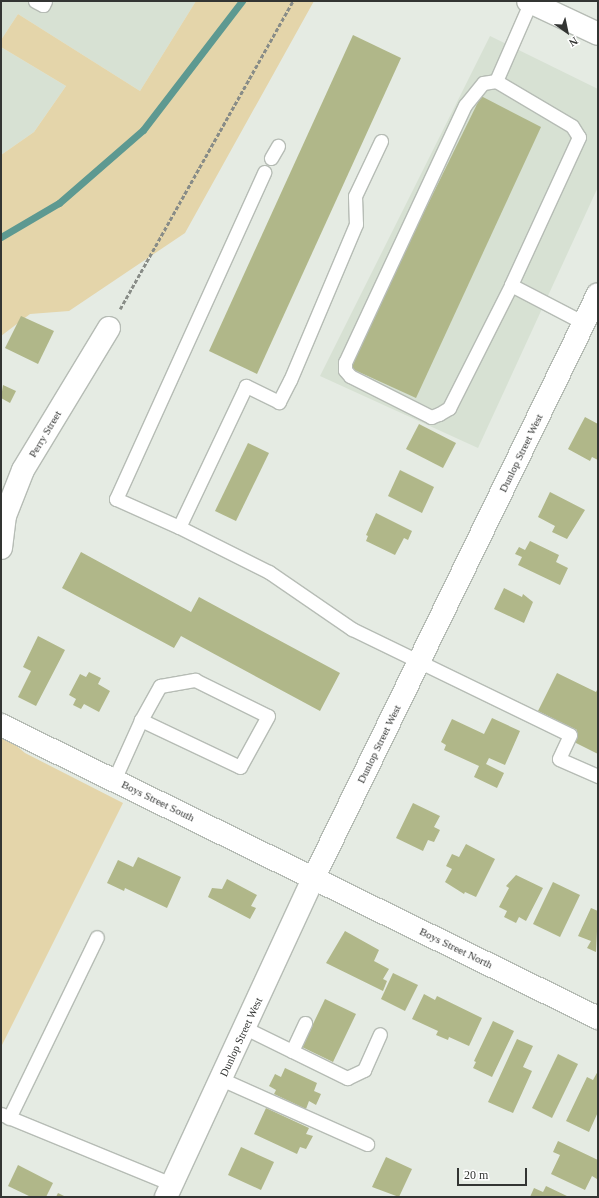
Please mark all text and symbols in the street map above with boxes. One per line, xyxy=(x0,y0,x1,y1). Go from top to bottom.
north arrow xyxy=(547,12,587,52)
text: N xyxy=(567,35,580,49)
street label: Perry Street xyxy=(26,408,64,460)
street label: Dunlop Street West xyxy=(496,412,546,494)
street label: Dunlop Street West xyxy=(354,703,404,785)
street label: Boys Street South xyxy=(119,778,197,824)
street label: Boys Street North xyxy=(417,925,495,971)
street label: Dunlop Street West xyxy=(217,995,265,1079)
scale bar xyxy=(459,1160,529,1186)
text: 20 m xyxy=(464,1168,488,1182)

